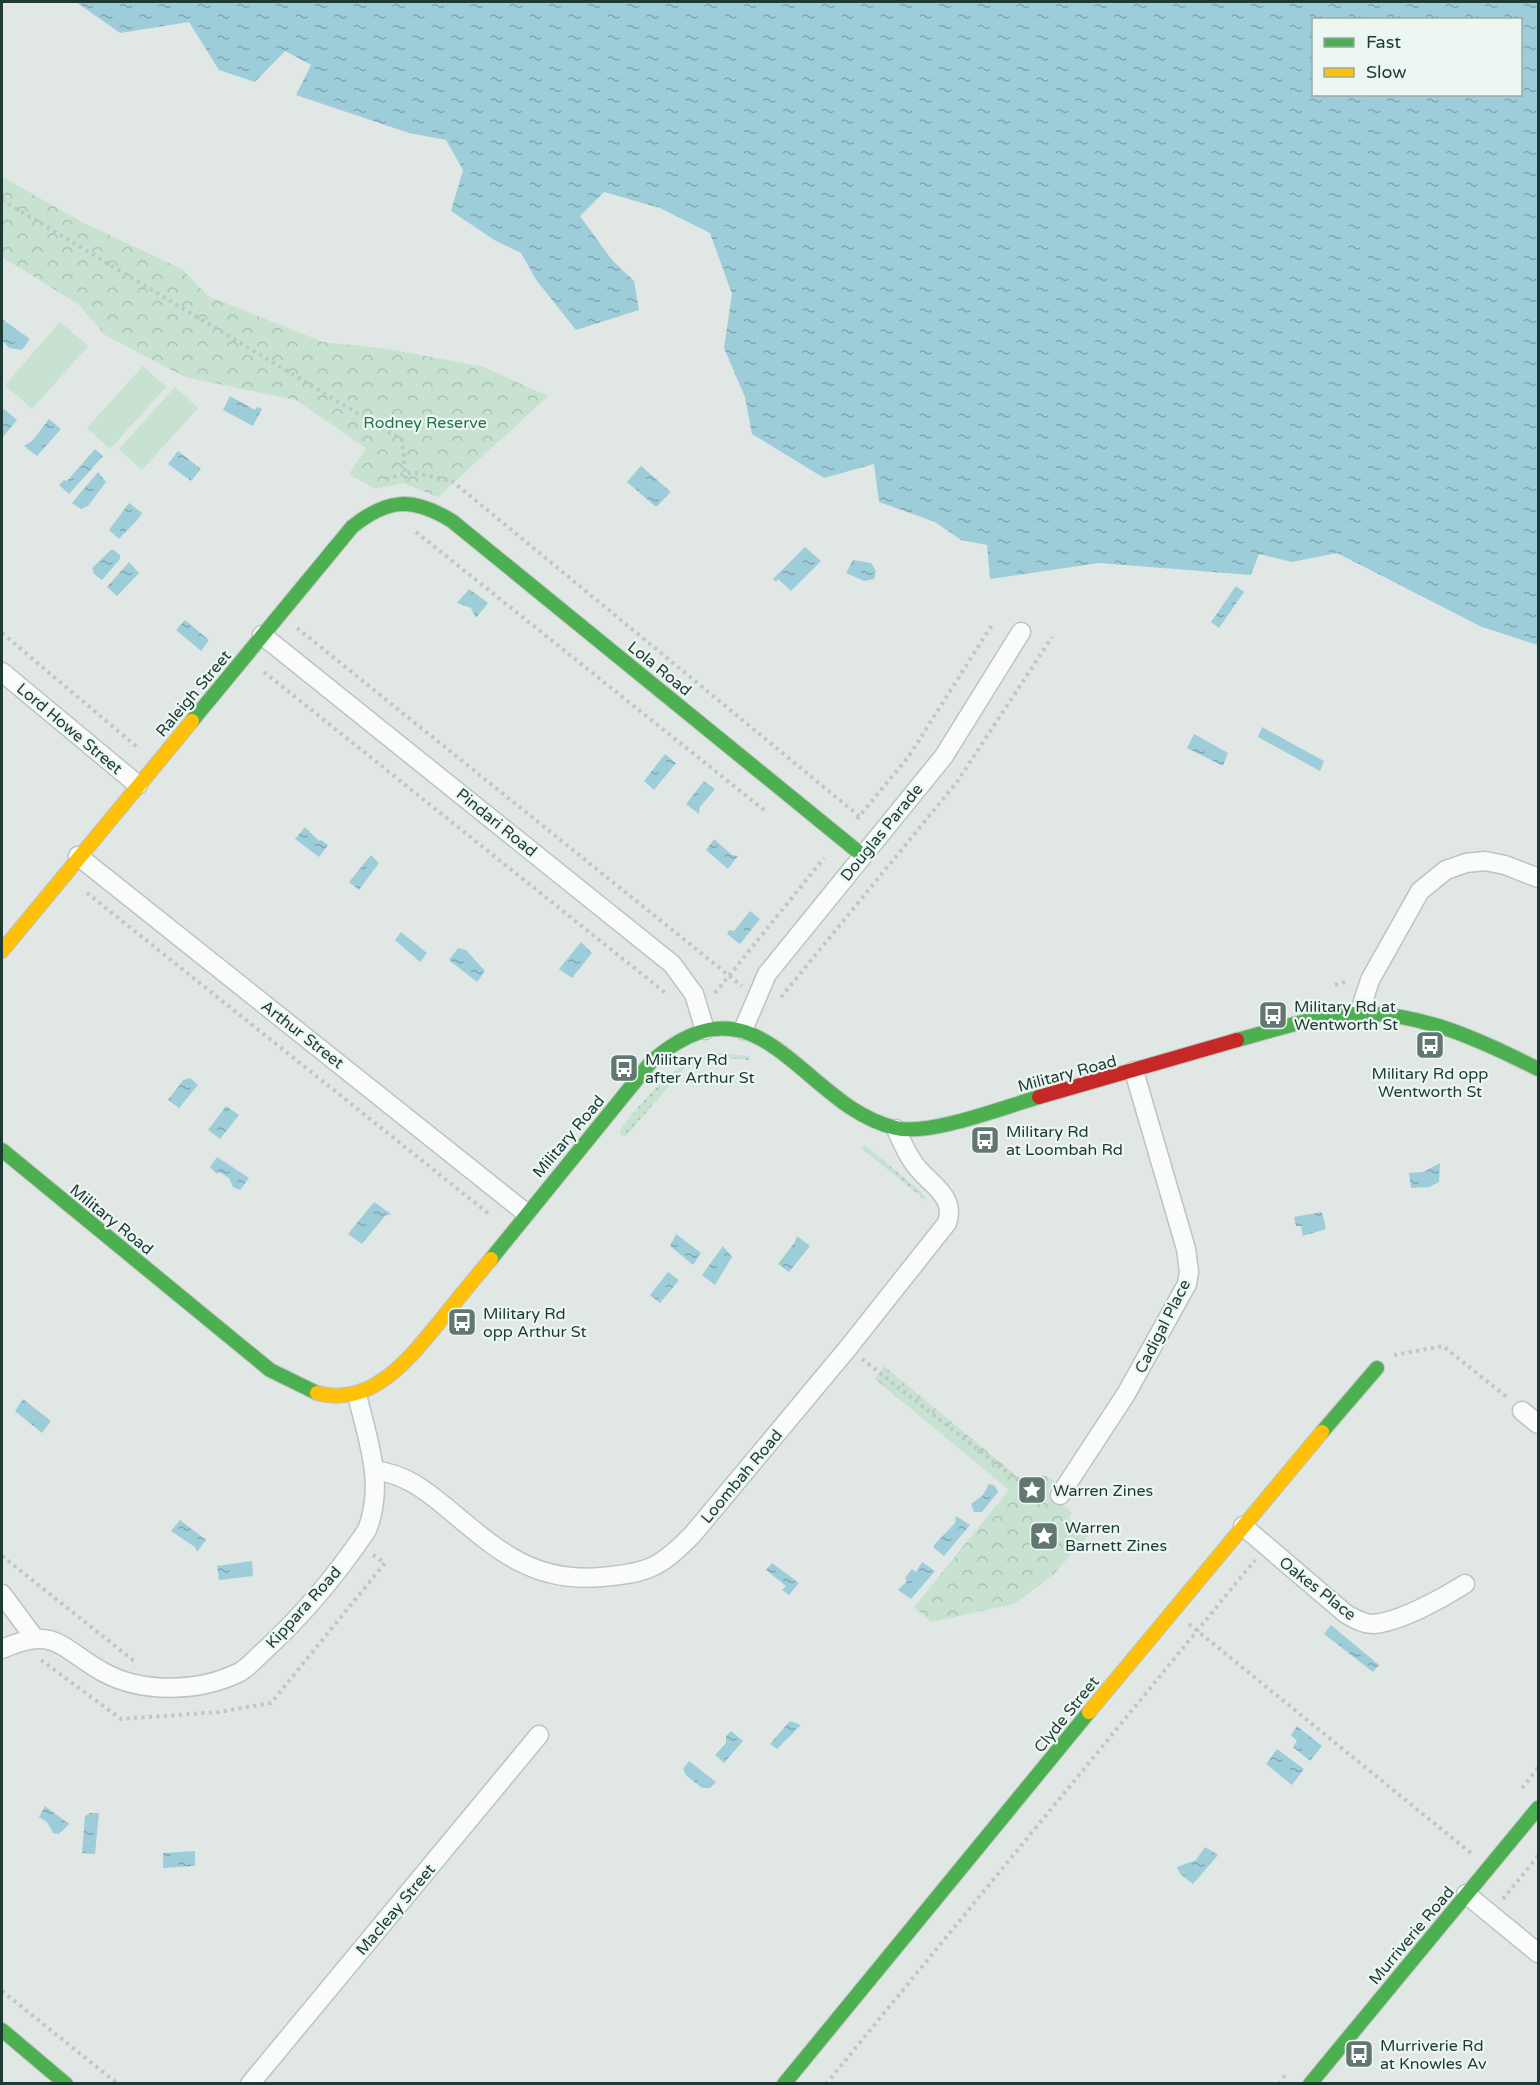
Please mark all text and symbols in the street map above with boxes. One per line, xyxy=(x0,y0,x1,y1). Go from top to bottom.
legend xyxy=(1312,18,1522,96)
text: Fast xyxy=(1366,31,1401,53)
text: Slow xyxy=(1366,61,1407,83)
park label: Rodney Reserve xyxy=(363,413,487,433)
street label: Lola Road xyxy=(623,637,695,701)
street label: Raleigh Street xyxy=(152,646,236,741)
street label: Lord Howe Street xyxy=(12,679,126,779)
street label: Douglas Parade xyxy=(836,780,927,885)
street label: Pindari Road xyxy=(452,784,541,861)
street label: Arthur Street xyxy=(257,996,348,1073)
place label: Military Rd at Wentworth St xyxy=(1294,997,1398,1035)
bus stop icon: Military Rd at Wentworth St xyxy=(1257,999,1289,1031)
bus stop icon: Military Rd opp Wentworth St xyxy=(1414,1029,1446,1061)
place label: Military Rd after Arthur St xyxy=(645,1050,755,1088)
street label: Military Road xyxy=(1016,1051,1119,1097)
bus stop icon: Military Rd after Arthur St xyxy=(608,1052,640,1084)
place label: Military Rd opp Wentworth St xyxy=(1372,1064,1488,1102)
street label: Military Road xyxy=(528,1091,609,1182)
place label: Military Rd at Loombah Rd xyxy=(1006,1122,1123,1160)
bus stop icon: Military Rd at Loombah Rd xyxy=(969,1124,1001,1156)
street label: Military Road xyxy=(66,1180,157,1259)
street label: Cadigal Place xyxy=(1131,1276,1195,1377)
place label: Military Rd opp Arthur St xyxy=(483,1304,587,1342)
bus stop icon: Military Rd opp Arthur St xyxy=(446,1306,478,1338)
street label: Loombah Road xyxy=(697,1426,787,1528)
place icon: Warren Zines xyxy=(1016,1474,1048,1506)
place label: Warren Zines xyxy=(1053,1481,1153,1501)
place label: Warren Barnett Zines xyxy=(1065,1518,1167,1556)
place icon: Warren Barnett Zines xyxy=(1028,1520,1060,1552)
street label: Oakes Place xyxy=(1275,1552,1360,1625)
street label: Kippara Road xyxy=(262,1563,346,1653)
street label: Clyde Street xyxy=(1030,1672,1104,1757)
street label: Macleay Street xyxy=(352,1860,440,1959)
street label: Murriverie Road xyxy=(1365,1882,1459,1989)
place label: Murriverie Rd at Knowles Av xyxy=(1380,2036,1487,2074)
bus stop icon: Murriverie Rd at Knowles Av xyxy=(1343,2038,1375,2070)

